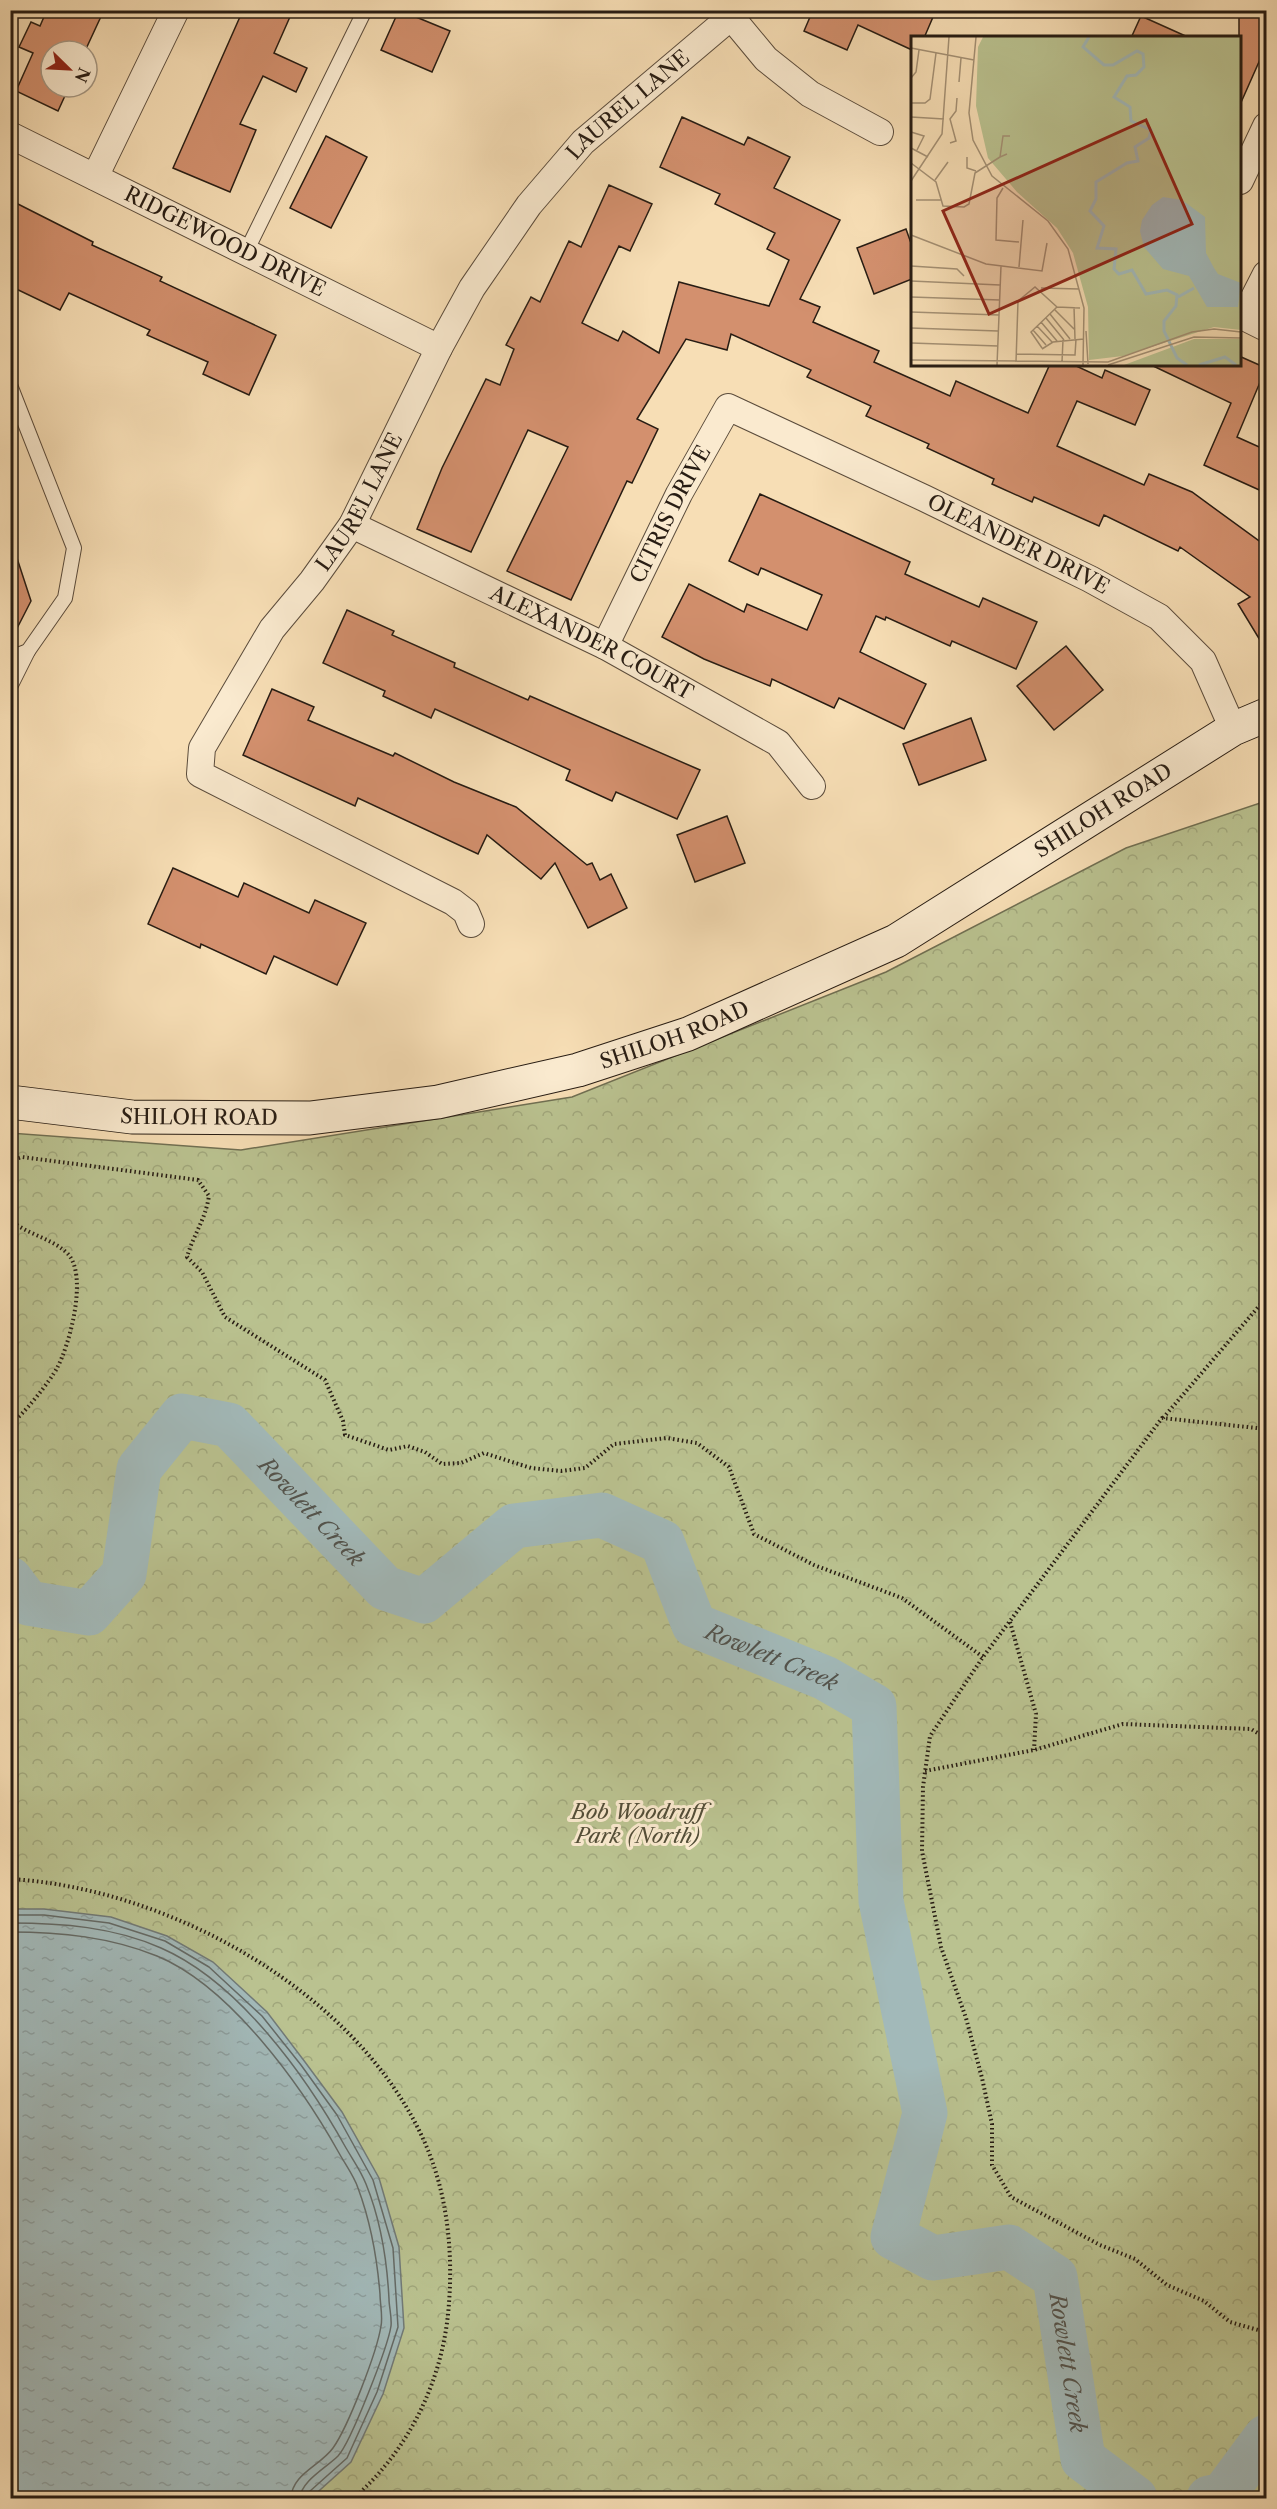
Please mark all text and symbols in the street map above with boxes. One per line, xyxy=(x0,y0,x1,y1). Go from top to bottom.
inset map xyxy=(911,36,1241,366)
north arrow xyxy=(39,39,99,99)
street label: LAUREL LANE xyxy=(561,45,694,164)
text: N xyxy=(71,65,95,86)
street label: RIDGEWOOD DRIVE xyxy=(121,181,330,302)
street label: LAUREL LANE xyxy=(310,429,407,576)
street label: CITRIS DRIVE xyxy=(625,441,716,587)
street label: OLEANDER DRIVE xyxy=(923,489,1114,599)
street label: ALEXANDER COURT xyxy=(485,579,698,705)
street label: SHILOH ROAD xyxy=(1030,758,1176,863)
street label: SHILOH ROAD xyxy=(596,995,753,1074)
street label: SHILOH ROAD xyxy=(119,1103,278,1130)
water label: Rowlett Creek xyxy=(251,1450,370,1572)
water label: Rowlett Creek xyxy=(700,1617,844,1697)
park label: Bob Woodruff Park (North) xyxy=(569,1799,712,1848)
water label: Rowlett Creek xyxy=(1043,2289,1092,2435)

